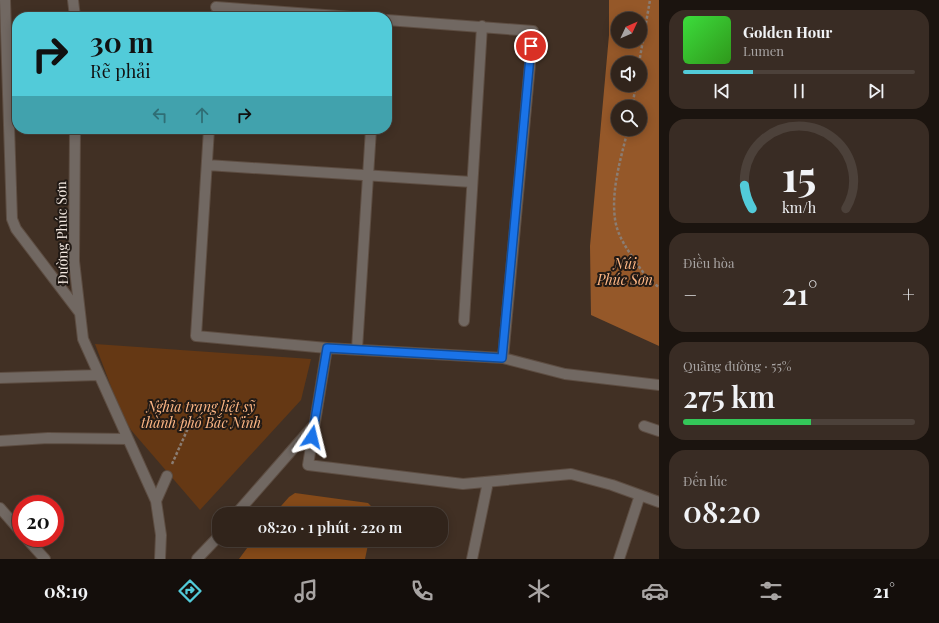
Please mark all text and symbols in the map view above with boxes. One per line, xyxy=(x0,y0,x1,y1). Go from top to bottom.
north arrow xyxy=(611,12,647,48)
map controls xyxy=(611,12,647,136)
text: Golden Hour xyxy=(743,22,832,42)
text: 30 m xyxy=(90,23,154,60)
icon: right xyxy=(24,28,76,80)
pin xyxy=(514,29,548,63)
icon: arrive xyxy=(520,35,542,57)
text: Lumen xyxy=(743,42,784,59)
button: sound xyxy=(611,56,647,92)
text: Rẽ phải xyxy=(90,59,151,83)
icon: previous xyxy=(711,80,733,102)
icon: pause xyxy=(788,80,810,102)
icon: next xyxy=(865,80,887,102)
button: search xyxy=(611,100,647,136)
icon: left xyxy=(149,104,171,126)
icon: ahead xyxy=(191,104,213,126)
icon: right xyxy=(233,104,255,126)
text: 15 xyxy=(782,147,816,202)
street label: Đường Phúc Sơn xyxy=(51,181,72,285)
text: km/h xyxy=(782,197,817,216)
park label: Núi Phúc Sơn xyxy=(596,254,653,289)
text: Điều hòa xyxy=(683,254,734,271)
text: 21° xyxy=(782,273,818,313)
text: − xyxy=(683,279,697,309)
text: + xyxy=(902,279,915,309)
text: Quãng đường · 55% xyxy=(683,357,791,374)
text: 275 km xyxy=(683,376,775,416)
park label: Nghĩa trang liệt sỹ thành phố Bắc Ninh xyxy=(141,397,261,432)
position arrow xyxy=(291,416,333,458)
text: Đến lúc xyxy=(683,472,727,489)
text: 08:20 xyxy=(683,491,761,531)
speed limit sign: 20 xyxy=(12,495,64,547)
text: 08:20 · 1 phút · 220 m xyxy=(258,517,402,537)
icon: directions xyxy=(176,577,204,605)
icon: music xyxy=(292,577,320,605)
icon: phone xyxy=(408,577,436,605)
icon: climate xyxy=(525,577,553,605)
icon: car xyxy=(641,577,669,605)
icon: filters xyxy=(757,577,785,605)
text: 08:19 xyxy=(44,579,88,603)
text: 21° xyxy=(873,579,895,603)

